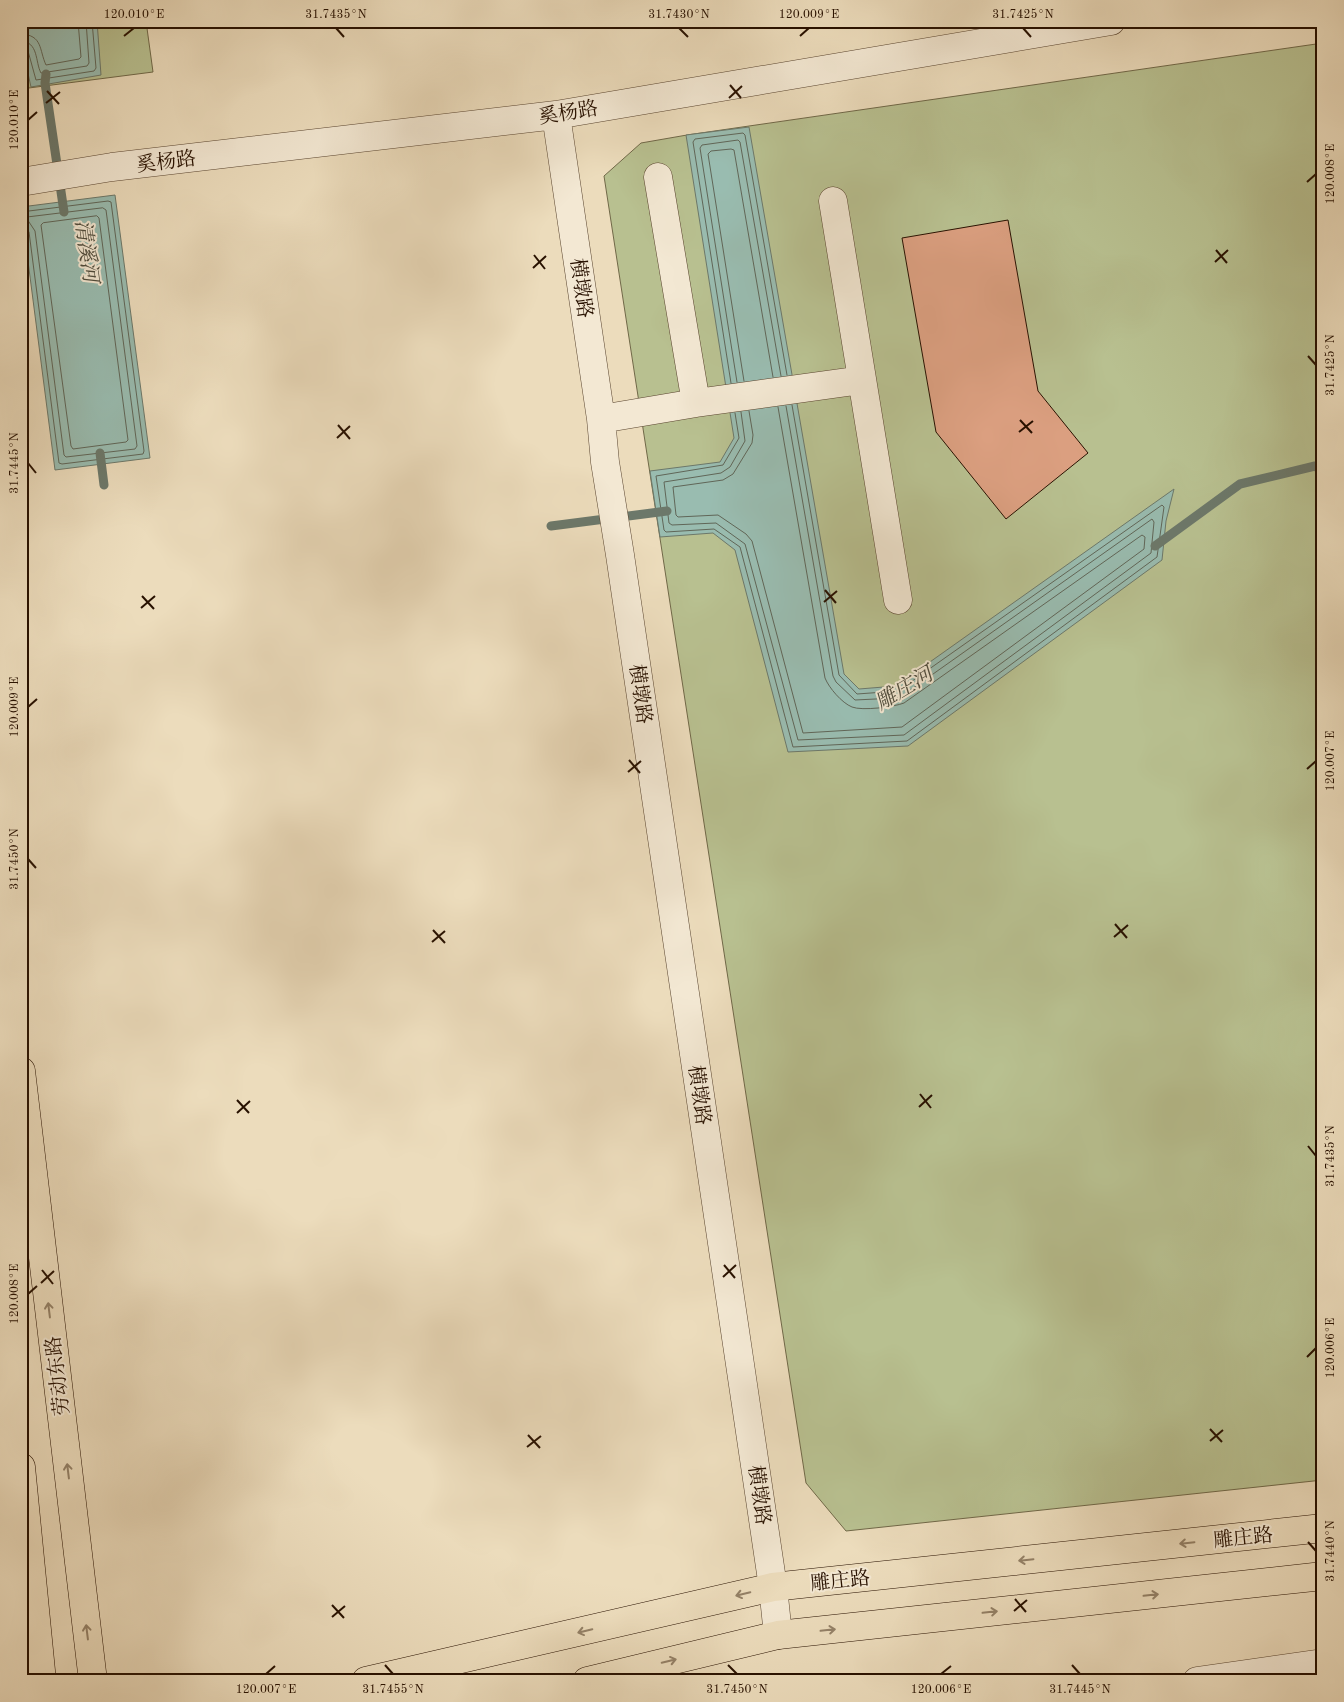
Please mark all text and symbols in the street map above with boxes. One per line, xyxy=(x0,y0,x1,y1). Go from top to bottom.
text: 31.7435°N xyxy=(305,8,367,21)
text: 31.7425°N xyxy=(992,8,1054,21)
text: 120.010°E xyxy=(104,9,164,21)
text: 31.7430°N xyxy=(648,9,710,21)
text: 120.009°E xyxy=(779,9,839,21)
text: 120.010°E xyxy=(9,90,21,150)
street label: 奚杨路 xyxy=(537,97,600,129)
text: 120.008°E xyxy=(1325,144,1337,204)
street label: 奚杨路 xyxy=(135,147,197,177)
water label: 清溪河 xyxy=(71,218,103,288)
street label: 横墩路 xyxy=(566,257,596,319)
text: 31.7425°N xyxy=(1324,334,1337,396)
text: 31.7445°N xyxy=(8,432,21,494)
water label: 雕庄河 xyxy=(871,660,941,715)
street label: 横墩路 xyxy=(625,663,655,725)
text: 120.009°E xyxy=(9,677,21,737)
text: 120.007°E xyxy=(1325,731,1337,791)
text: 31.7450°N xyxy=(8,828,21,890)
street label: 横墩路 xyxy=(684,1064,714,1126)
text: 31.7435°N xyxy=(1324,1125,1337,1187)
text: 120.008°E xyxy=(9,1264,21,1324)
one-way arrow xyxy=(44,1302,54,1318)
text: 120.006°E xyxy=(1325,1318,1337,1378)
street label: 劳动东路 xyxy=(42,1335,74,1417)
one-way arrow xyxy=(63,1463,73,1479)
street label: 横墩路 xyxy=(744,1464,774,1526)
text: 31.7440°N xyxy=(1325,1520,1337,1582)
street label: 雕庄路 xyxy=(1212,1524,1274,1552)
one-way arrow xyxy=(1180,1538,1196,1548)
one-way arrow xyxy=(1018,1555,1034,1565)
street label: 雕庄路 xyxy=(809,1567,871,1595)
one-way arrow xyxy=(735,1590,751,1599)
one-way arrow xyxy=(1143,1590,1159,1600)
one-way arrow xyxy=(981,1608,997,1617)
one-way arrow xyxy=(82,1625,92,1641)
one-way arrow xyxy=(820,1625,836,1635)
one-way arrow xyxy=(577,1627,593,1636)
one-way arrow xyxy=(660,1656,676,1665)
text: 31.7455°N xyxy=(362,1683,424,1696)
text: 31.7450°N xyxy=(706,1683,768,1696)
text: 31.7445°N xyxy=(1049,1683,1111,1696)
text: 120.007°E xyxy=(236,1684,296,1696)
text: 120.006°E xyxy=(911,1684,971,1696)

